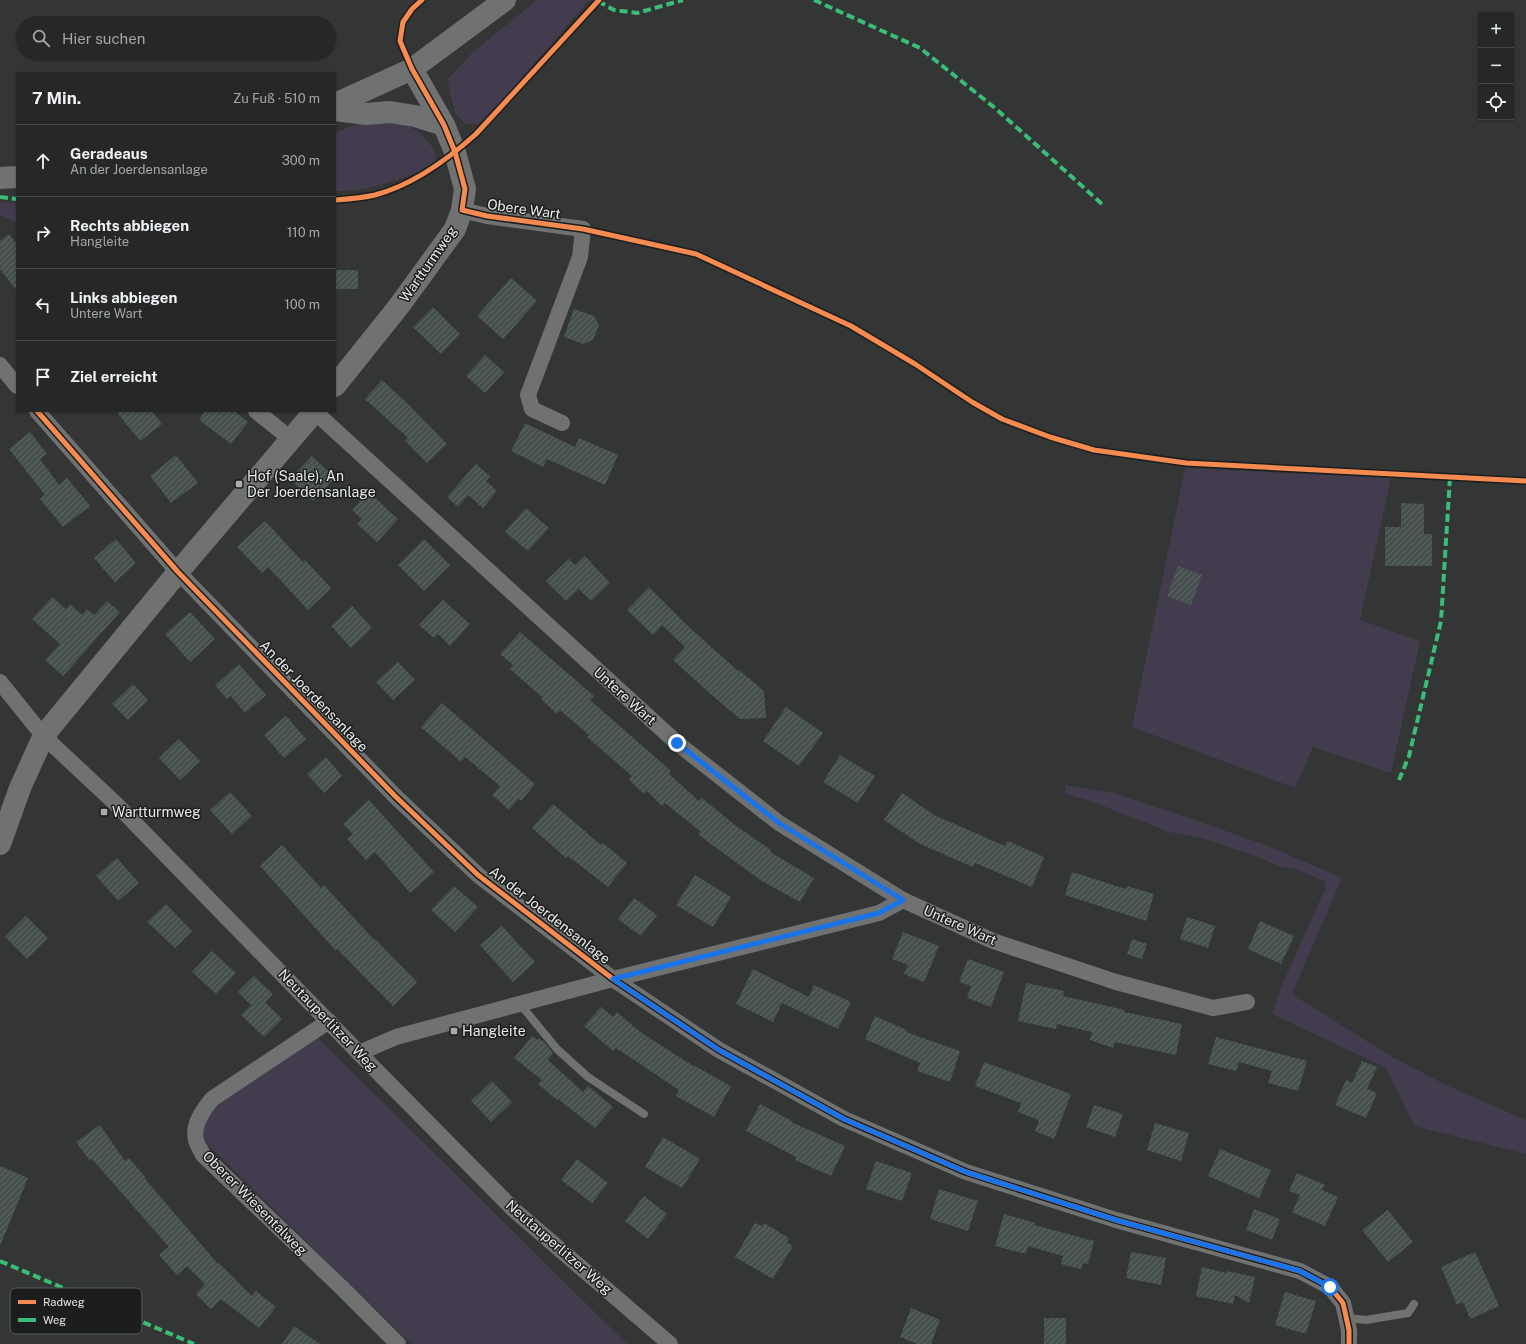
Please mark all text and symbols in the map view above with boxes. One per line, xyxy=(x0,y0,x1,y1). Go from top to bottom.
map controls xyxy=(1478,12,1514,120)
button: + xyxy=(1478,12,1514,48)
search box xyxy=(16,16,336,60)
icon: search xyxy=(30,27,52,49)
text: Hier suchen xyxy=(62,30,145,47)
button: − xyxy=(1478,48,1514,84)
button: locate xyxy=(1478,84,1514,120)
text: 7 Min. xyxy=(32,88,81,108)
text: Zu Fuß · 510 m xyxy=(233,91,320,106)
text: Geradeaus xyxy=(70,145,148,162)
icon: ahead xyxy=(32,150,54,172)
text: 300 m xyxy=(282,153,320,168)
text: An der Joerdensanlage xyxy=(70,162,208,177)
street label: Obere Wart xyxy=(486,196,562,222)
text: Rechts abbiegen xyxy=(70,217,189,234)
icon: right xyxy=(32,222,54,244)
street label: Wartturmweg xyxy=(396,223,460,305)
text: 110 m xyxy=(287,225,320,240)
text: Hangleite xyxy=(70,234,129,249)
text: Links abbiegen xyxy=(70,289,177,306)
icon: left xyxy=(32,294,54,316)
text: 100 m xyxy=(284,297,320,312)
text: Untere Wart xyxy=(70,306,143,321)
icon: arrive xyxy=(32,366,54,388)
text: Ziel erreicht xyxy=(70,368,157,385)
place label: Hof (Saale), An Der Joerdensanlage xyxy=(247,468,376,500)
marker: Hof (Saale), An Der Joerdensanlage xyxy=(234,479,244,489)
street label: An der Joerdensanlage xyxy=(257,637,371,755)
street label: Untere Wart xyxy=(591,664,659,728)
route end xyxy=(668,734,686,752)
place label: Wartturmweg xyxy=(112,804,201,820)
marker: Wartturmweg xyxy=(99,807,109,817)
street label: An der Joerdensanlage xyxy=(487,863,614,967)
street label: Untere Wart xyxy=(921,902,999,948)
street label: Neutauperlitzer Weg xyxy=(275,966,381,1074)
place label: Hangleite xyxy=(462,1023,526,1039)
marker: Hangleite xyxy=(449,1026,459,1036)
street label: Oberer Wiesentalweg xyxy=(200,1148,310,1258)
street label: Neutauperlitzer Weg xyxy=(503,1197,615,1298)
route start xyxy=(1321,1278,1339,1296)
legend xyxy=(10,1288,142,1334)
text: Radweg xyxy=(43,1296,85,1308)
text: Weg xyxy=(43,1314,66,1326)

